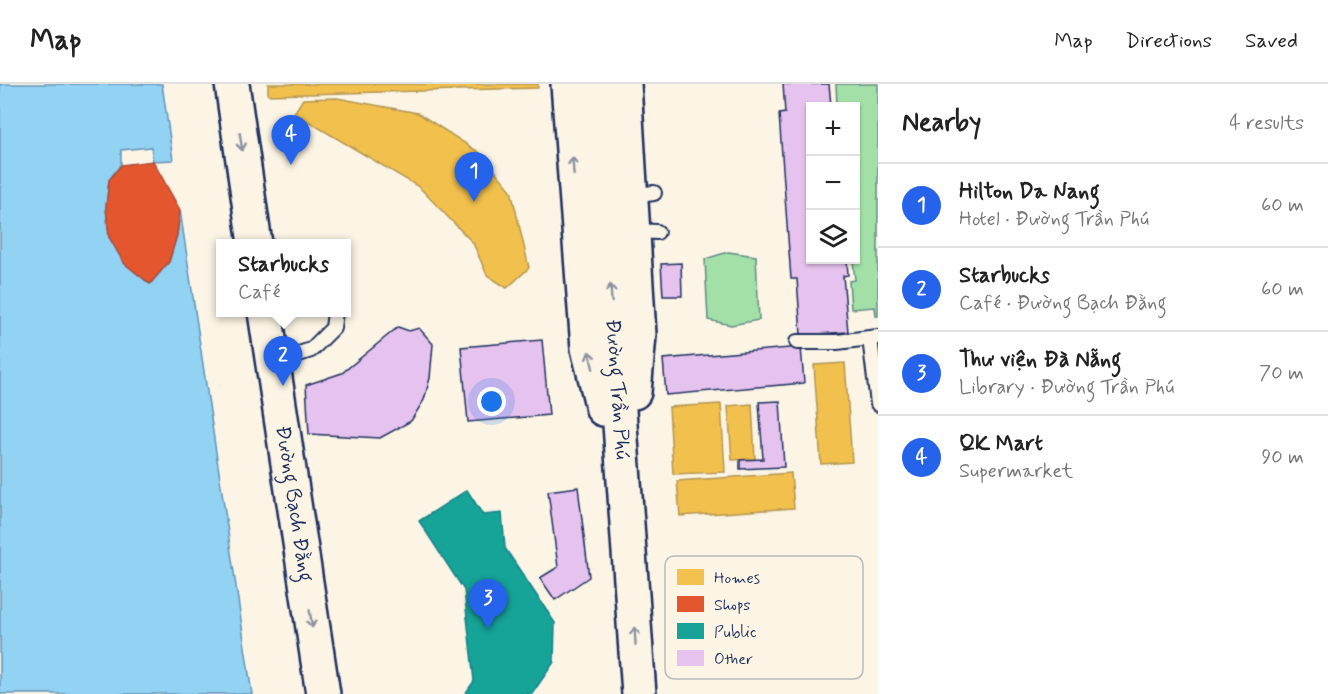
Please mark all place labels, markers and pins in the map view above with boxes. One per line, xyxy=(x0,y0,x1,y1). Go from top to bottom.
pin: 4 xyxy=(272,116,310,165)
pin: 1 xyxy=(454,152,494,202)
pin: 2 xyxy=(264,336,302,386)
pin: 3 xyxy=(468,580,508,629)

